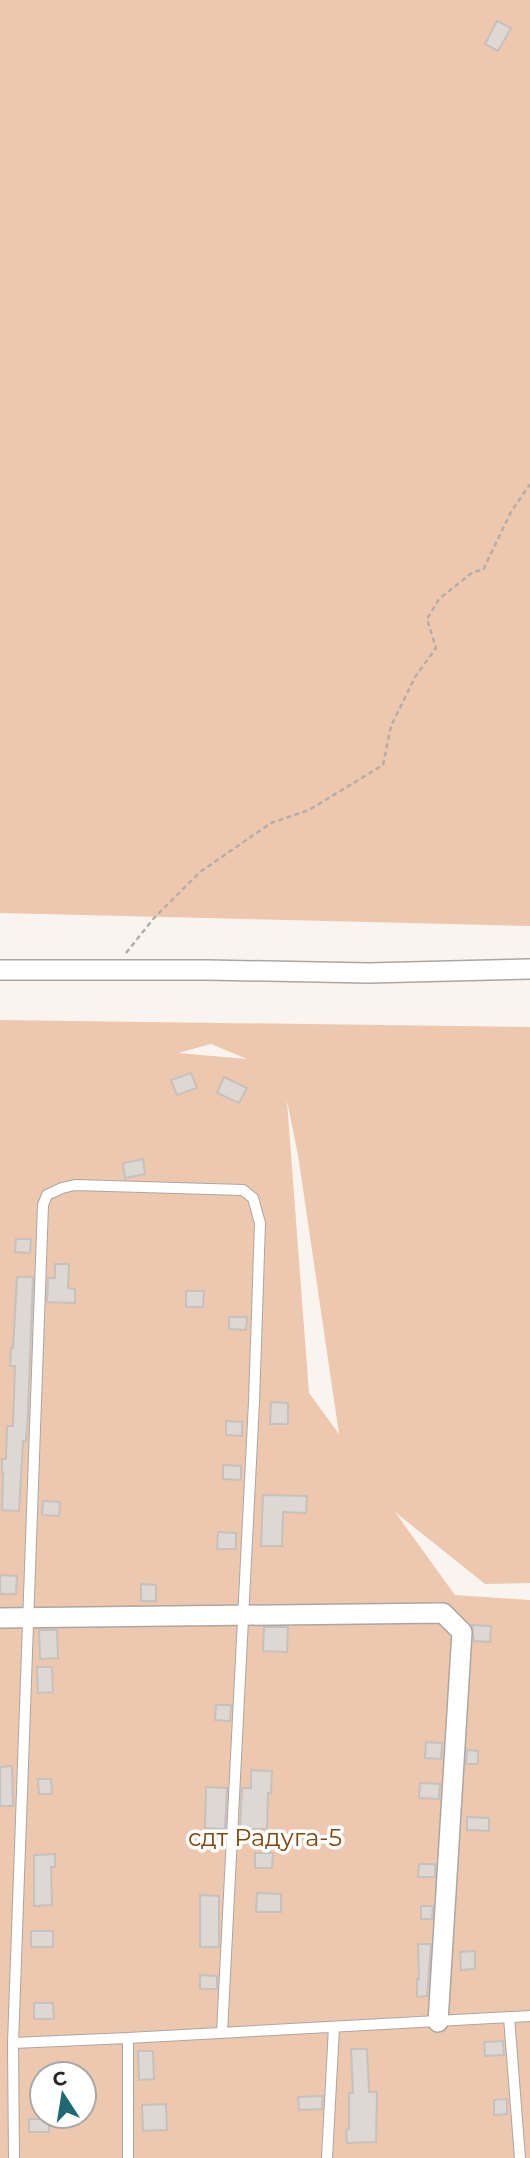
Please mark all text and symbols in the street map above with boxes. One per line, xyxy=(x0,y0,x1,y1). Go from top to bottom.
park label: сдт Радуга-5 xyxy=(188,1823,342,1852)
north arrow xyxy=(28,2060,98,2130)
text: С xyxy=(50,2066,69,2092)

